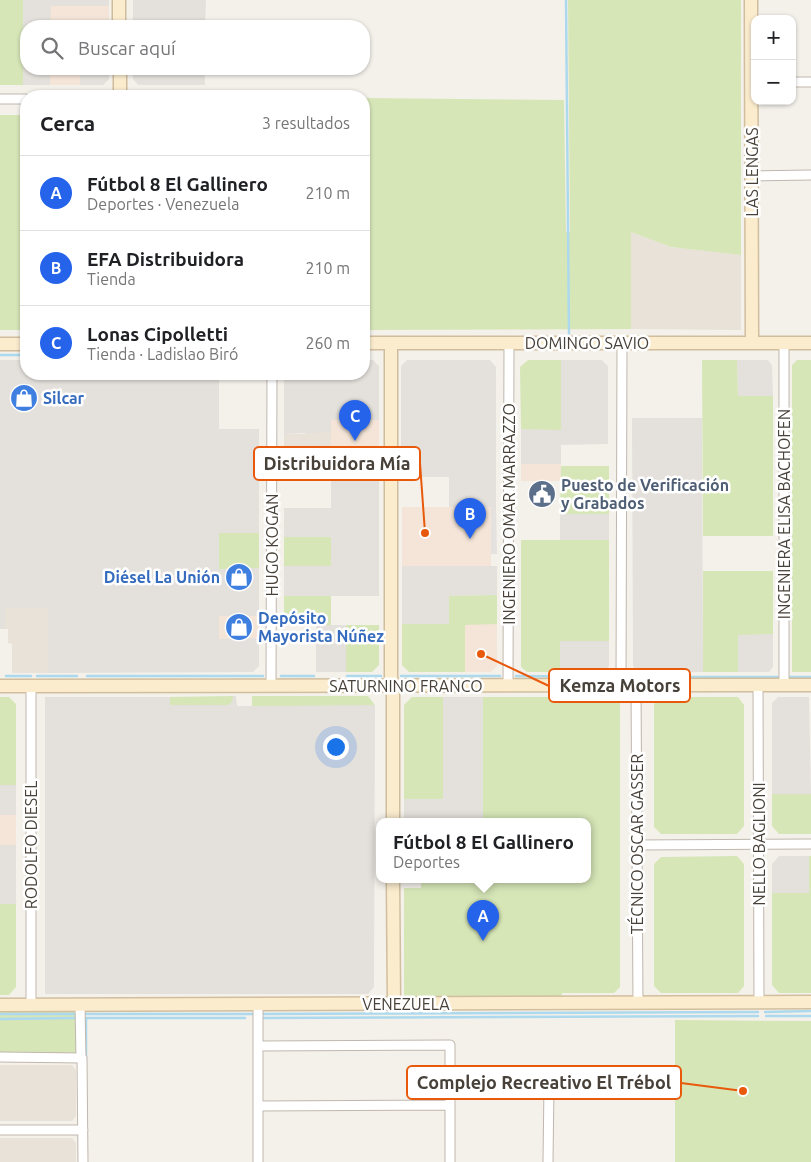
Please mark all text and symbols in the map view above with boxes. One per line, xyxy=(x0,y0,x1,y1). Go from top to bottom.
map controls xyxy=(751,15,796,105)
button: + xyxy=(751,15,796,60)
search box xyxy=(20,20,370,75)
icon: search xyxy=(38,34,66,62)
text: Buscar aquí xyxy=(78,37,176,59)
button: − xyxy=(751,60,796,105)
text: Cerca xyxy=(40,111,95,135)
text: 3 resultados xyxy=(262,114,350,132)
street label: LAS LENGAS xyxy=(743,127,761,217)
text: Fútbol 8 El Gallinero xyxy=(87,173,268,195)
text: A xyxy=(50,184,62,202)
text: 210 m xyxy=(305,184,350,202)
text: Deportes · Venezuela xyxy=(87,195,239,213)
text: EFA Distribuidora xyxy=(87,248,244,270)
text: B xyxy=(51,259,61,277)
text: 210 m xyxy=(305,259,350,277)
text: Tienda xyxy=(87,270,136,288)
text: Lonas Cipolletti xyxy=(87,323,228,345)
text: C xyxy=(51,334,61,352)
text: 260 m xyxy=(305,334,350,352)
street label: DOMINGO SAVIO xyxy=(525,334,649,352)
text: Tienda · Ladislao Biró xyxy=(87,345,238,363)
shop icon: Silcar xyxy=(9,383,39,413)
place label: Silcar xyxy=(43,389,85,407)
pin: C xyxy=(339,400,371,441)
street label: INGENIERO OMAR MARRAZZO xyxy=(500,403,518,625)
street label: INGENIERA ELISA BACHOFEN xyxy=(775,409,793,619)
callout: Distribuidora Mía xyxy=(254,447,420,480)
text: Distribuidora Mía xyxy=(264,453,410,473)
place label: Puesto de Verificación y Grabados xyxy=(561,476,729,512)
public building icon: Puesto de Verificación y Grabados xyxy=(527,479,557,509)
street label: HUGO KOGAN xyxy=(263,494,281,596)
pin: B xyxy=(454,498,486,539)
shop icon: Diésel La Unión xyxy=(224,562,254,592)
place label: Diésel La Unión xyxy=(104,568,220,586)
place label: Depósito Mayorista Núñez xyxy=(258,609,384,645)
shop icon: Depósito Mayorista Núñez xyxy=(224,612,254,642)
callout: Kemza Motors xyxy=(549,669,690,702)
text: Kemza Motors xyxy=(560,675,680,695)
street label: SATURNINO FRANCO xyxy=(329,677,483,695)
your location xyxy=(323,734,349,760)
street label: TÉCNICO OSCAR GASSER xyxy=(626,754,646,934)
street label: RODOLFO DIESEL xyxy=(22,781,40,909)
street label: NELLO BAGLIONI xyxy=(750,782,768,906)
popup xyxy=(376,818,591,883)
text: Fútbol 8 El Gallinero xyxy=(393,831,574,853)
text: Deportes xyxy=(393,853,460,871)
pin: A xyxy=(467,900,499,941)
street label: VENEZUELA xyxy=(362,995,450,1013)
callout: Complejo Recreativo El Trébol xyxy=(407,1066,681,1099)
text: Complejo Recreativo El Trébol xyxy=(417,1072,672,1092)

